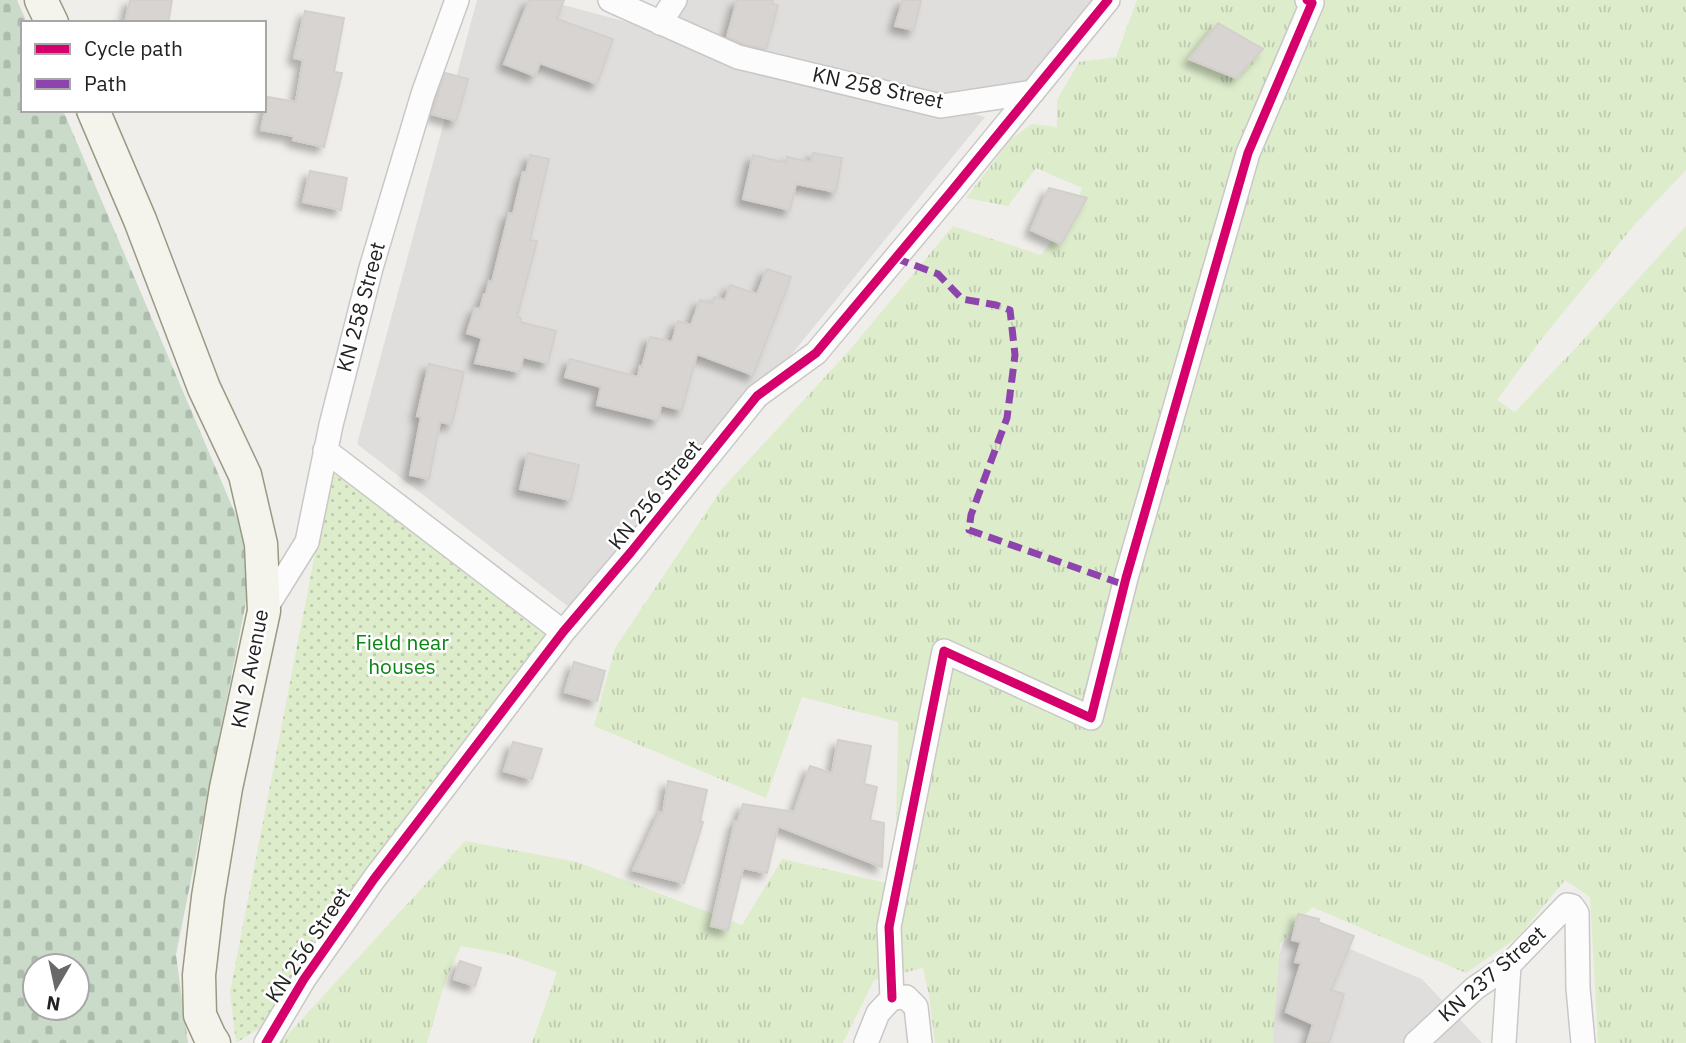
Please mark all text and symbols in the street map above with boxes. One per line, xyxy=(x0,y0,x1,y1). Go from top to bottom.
legend xyxy=(21,21,266,112)
text: Cycle path xyxy=(84,34,183,62)
street label: KN 258 Street xyxy=(810,59,946,115)
text: Path xyxy=(84,69,127,97)
street label: KN 258 Street xyxy=(329,239,391,375)
street label: KN 256 Street xyxy=(601,434,707,555)
street label: KN 2 Avenue xyxy=(224,607,274,731)
park label: Field near houses xyxy=(355,628,449,680)
street label: KN 256 Street xyxy=(258,881,356,1008)
street label: KN 237 Street xyxy=(1432,919,1551,1028)
north arrow xyxy=(21,952,91,1022)
text: N xyxy=(45,991,62,1017)

